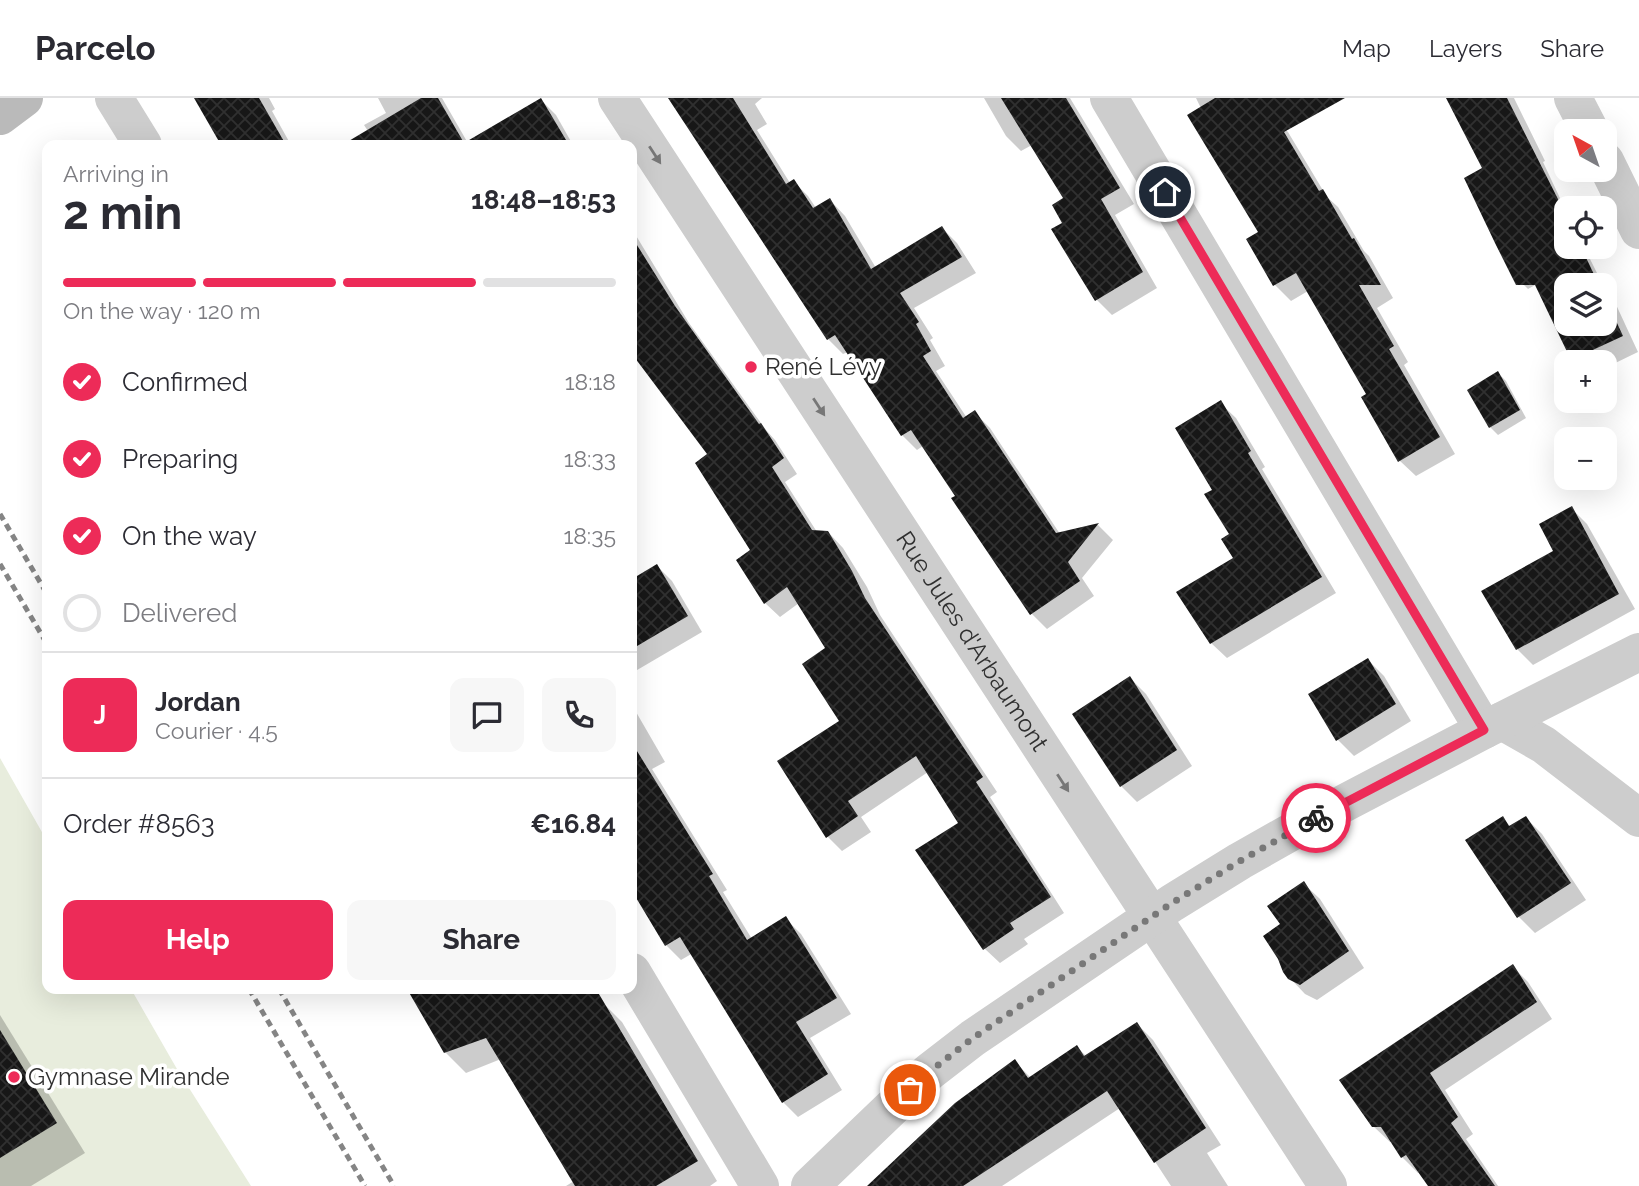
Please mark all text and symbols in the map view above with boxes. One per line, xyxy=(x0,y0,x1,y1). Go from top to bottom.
text: Parcelo xyxy=(35,29,156,68)
text: Map xyxy=(1342,34,1391,63)
text: Layers xyxy=(1429,34,1502,63)
text: Share xyxy=(1540,34,1604,63)
north arrow xyxy=(1554,119,1617,182)
map controls xyxy=(1554,119,1617,490)
one-way arrow xyxy=(648,145,661,165)
text: Arriving in xyxy=(63,160,169,187)
pin xyxy=(1135,162,1195,222)
icon: home xyxy=(1146,173,1184,211)
text: 18:48–18:53 xyxy=(471,185,616,215)
text: 2 min xyxy=(63,186,182,240)
button: locate xyxy=(1554,196,1617,259)
button: layers xyxy=(1554,273,1617,336)
text: On the way · 120 m xyxy=(63,297,261,324)
button: + xyxy=(1554,350,1617,413)
place label: René Lévy xyxy=(765,352,882,381)
marker: René Lévy xyxy=(743,359,759,375)
icon: check xyxy=(63,363,101,401)
text: Confirmed xyxy=(122,367,248,397)
text: 18:18 xyxy=(565,368,616,395)
one-way arrow xyxy=(812,398,825,417)
button: − xyxy=(1554,427,1617,490)
icon: check xyxy=(63,440,101,478)
text: Preparing xyxy=(122,444,238,474)
text: 18:33 xyxy=(564,445,616,472)
icon: check xyxy=(63,517,101,555)
text: On the way xyxy=(122,521,257,551)
text: 18:35 xyxy=(563,522,616,549)
street label: Rue Jules d'Arbaumont xyxy=(890,526,1055,756)
text: Delivered xyxy=(122,598,237,628)
button: chat xyxy=(450,678,524,752)
button: phone xyxy=(542,678,616,752)
text: Jordan xyxy=(155,687,241,717)
text: J xyxy=(94,700,106,730)
text: Courier · 4.5 xyxy=(155,717,278,744)
one-way arrow xyxy=(1057,773,1070,793)
courier xyxy=(1281,783,1351,853)
icon: bike xyxy=(1297,799,1335,837)
text: Order #8563 xyxy=(63,809,215,839)
text: €16.84 xyxy=(530,809,616,839)
button: Help xyxy=(63,900,333,980)
button: Share xyxy=(347,900,616,980)
pin xyxy=(880,1060,940,1120)
place label: Gymnase Mirande xyxy=(28,1062,230,1091)
marker: Gymnase Mirande xyxy=(6,1069,22,1085)
icon: bag xyxy=(891,1071,929,1109)

